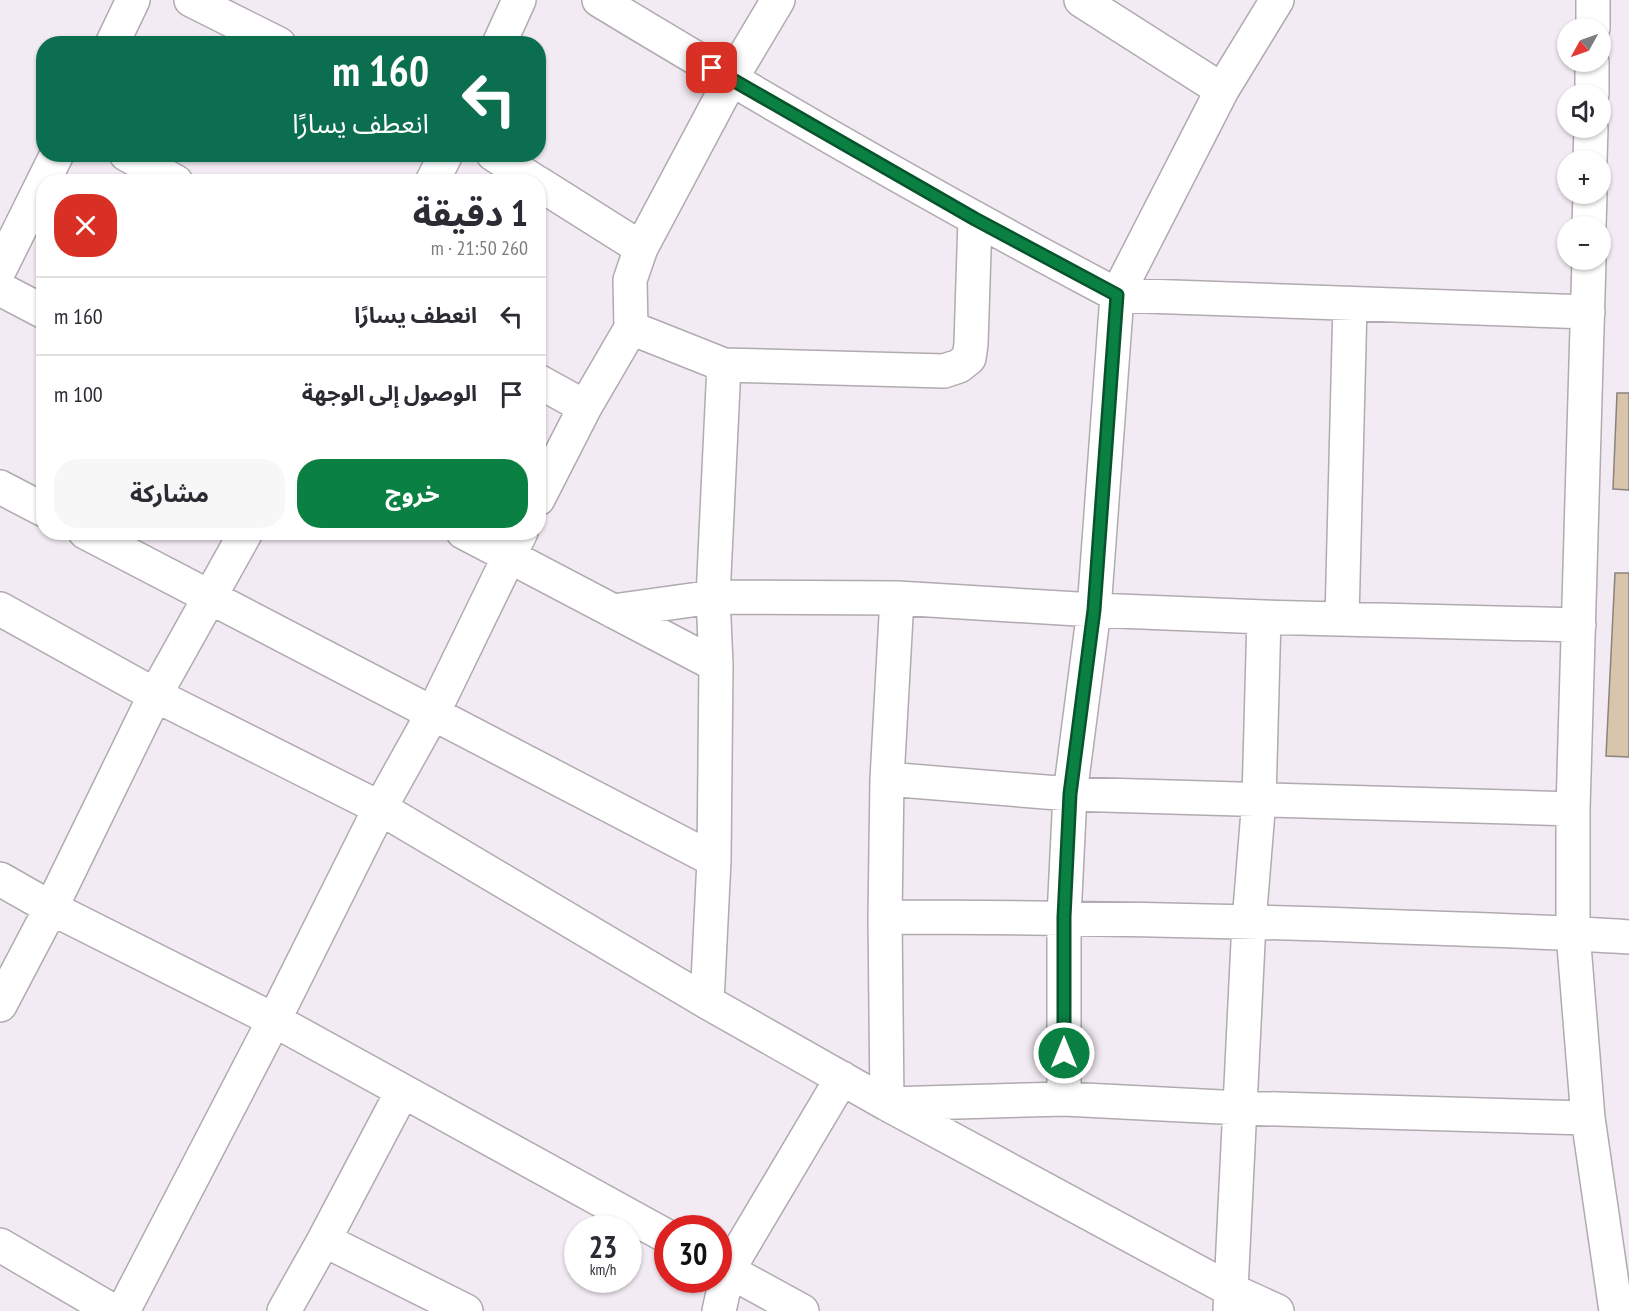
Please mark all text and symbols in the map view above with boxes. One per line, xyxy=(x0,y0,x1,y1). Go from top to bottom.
north arrow xyxy=(1557,18,1611,72)
map controls xyxy=(1557,18,1611,270)
pin xyxy=(686,42,737,93)
text: 160 m xyxy=(332,43,429,98)
icon: arrive xyxy=(695,51,728,84)
icon: left xyxy=(450,60,528,138)
button: sound xyxy=(1557,84,1611,138)
text: انعطف يسارًا xyxy=(292,106,429,140)
button: + xyxy=(1557,150,1611,204)
text: 1 دقيقة xyxy=(413,189,528,236)
button: close xyxy=(54,194,117,257)
button: − xyxy=(1557,216,1611,270)
text: 260 m · 21:50 xyxy=(431,235,528,261)
icon: left xyxy=(495,300,528,333)
text: انعطف يسارًا xyxy=(354,301,477,329)
text: 160 m xyxy=(54,302,103,330)
icon: arrive xyxy=(495,378,528,411)
text: الوصول إلى الوجهة xyxy=(302,379,477,407)
text: 100 m xyxy=(54,380,103,408)
button: مشاركة xyxy=(54,459,285,528)
button: خروج xyxy=(297,459,528,528)
position arrow xyxy=(1032,1021,1096,1085)
speed limit sign: 30 xyxy=(654,1215,732,1293)
text: 23 xyxy=(589,1227,617,1266)
text: km/h xyxy=(590,1260,616,1279)

